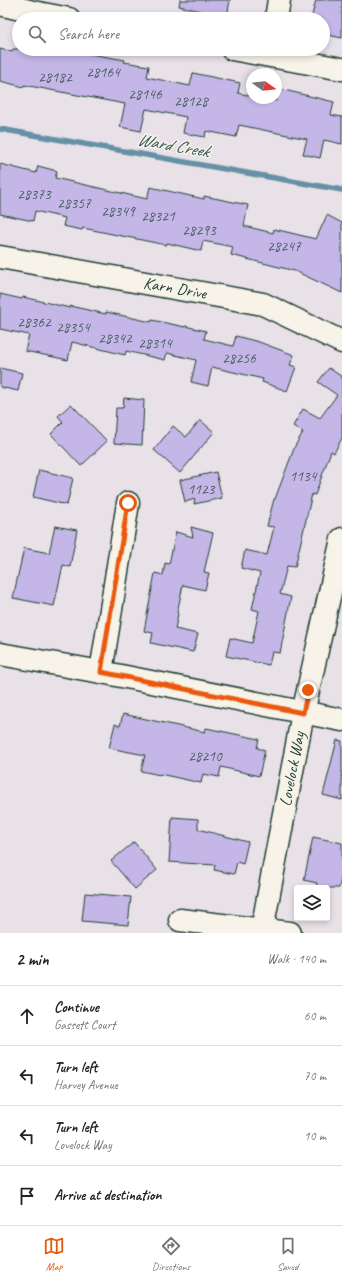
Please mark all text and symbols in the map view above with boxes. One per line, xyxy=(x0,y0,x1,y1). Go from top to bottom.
search box xyxy=(12,12,330,56)
icon: search xyxy=(26,23,48,45)
text: Search here xyxy=(58,25,119,44)
house number: 28164 xyxy=(86,63,121,82)
house number: 28182 xyxy=(38,68,73,87)
north arrow xyxy=(246,68,282,104)
house number: 28146 xyxy=(128,85,163,104)
house number: 28128 xyxy=(174,92,209,111)
water label: Ward Creek xyxy=(136,128,214,163)
house number: 28373 xyxy=(17,185,52,204)
house number: 28357 xyxy=(57,194,92,213)
house number: 28349 xyxy=(101,202,136,221)
house number: 28321 xyxy=(141,207,176,226)
house number: 28293 xyxy=(182,221,217,240)
house number: 28247 xyxy=(267,237,302,256)
street label: Karn Drive xyxy=(142,272,209,304)
house number: 28362 xyxy=(17,313,52,332)
house number: 28354 xyxy=(56,318,91,337)
house number: 28342 xyxy=(98,329,133,348)
house number: 28314 xyxy=(138,334,173,353)
house number: 28256 xyxy=(222,349,257,368)
house number: 1134 xyxy=(289,467,318,486)
house number: 1123 xyxy=(187,480,216,499)
route start xyxy=(119,494,137,512)
route end xyxy=(299,681,317,699)
street label: Lovelock Way xyxy=(274,729,310,808)
house number: 28210 xyxy=(188,747,223,766)
map controls xyxy=(294,885,330,921)
button: layers xyxy=(294,885,330,921)
text: 2 min xyxy=(16,949,49,970)
text: Walk · 140 m xyxy=(267,951,326,967)
text: Continue xyxy=(54,998,99,1017)
icon: ahead xyxy=(16,1005,38,1027)
text: 60 m xyxy=(304,1008,326,1024)
text: Gassett Court xyxy=(54,1017,115,1033)
text: Turn left xyxy=(54,1058,97,1077)
icon: left xyxy=(16,1065,38,1087)
text: 70 m xyxy=(304,1068,326,1084)
text: Harvey Avenue xyxy=(54,1077,118,1093)
text: Turn left xyxy=(54,1118,97,1137)
icon: left xyxy=(16,1125,38,1147)
text: 10 m xyxy=(304,1128,326,1144)
text: Lovelock Way xyxy=(54,1137,112,1153)
icon: arrive xyxy=(16,1185,38,1207)
text: Arrive at destination xyxy=(54,1186,161,1205)
tab: Map xyxy=(43,1235,65,1273)
tab: Directions xyxy=(152,1235,190,1273)
tab: Saved xyxy=(277,1235,299,1273)

